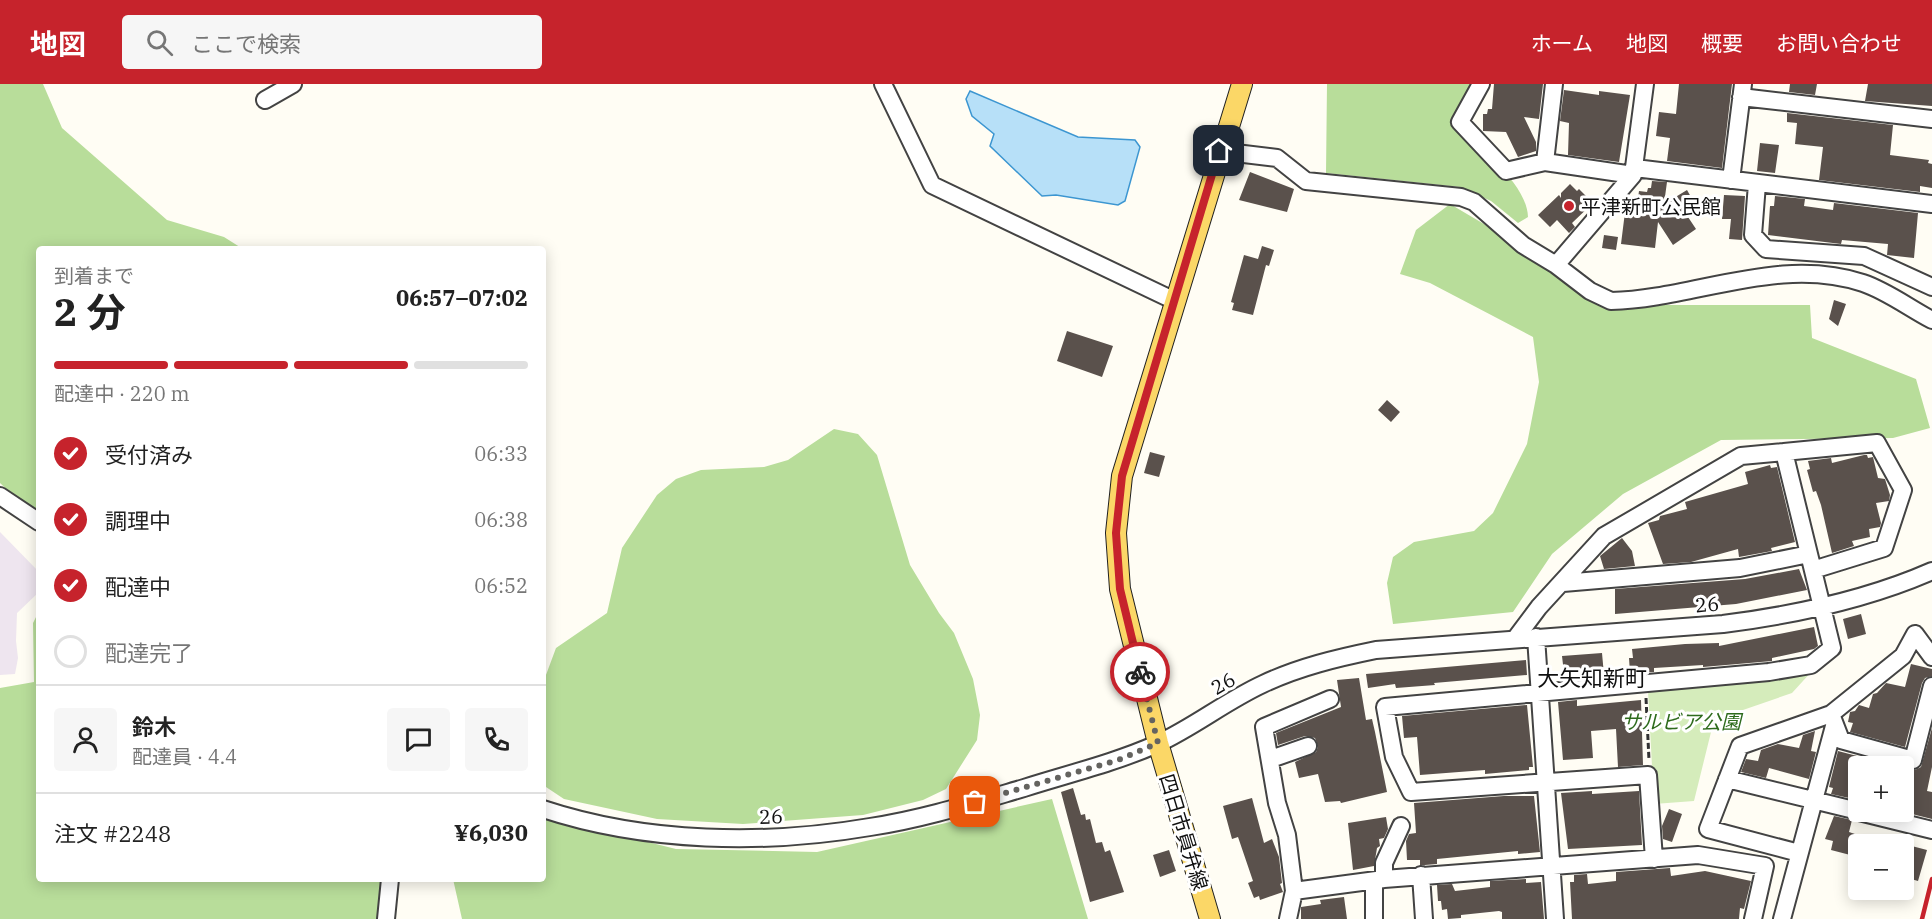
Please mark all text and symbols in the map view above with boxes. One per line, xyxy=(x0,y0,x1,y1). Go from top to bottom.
search box xyxy=(122,15,542,69)
text: 地図 xyxy=(30,25,86,62)
icon: search xyxy=(143,26,176,59)
text: ここで検索 xyxy=(191,29,301,58)
text: ホーム xyxy=(1531,29,1593,57)
text: 地図 xyxy=(1626,29,1668,57)
text: 概要 xyxy=(1701,29,1743,57)
text: お問い合わせ xyxy=(1776,29,1902,57)
pin xyxy=(1193,125,1244,176)
icon: home xyxy=(1202,134,1235,167)
place label: 平津新町公民館 xyxy=(1581,193,1721,220)
marker: 平津新町公民館 xyxy=(1562,199,1576,213)
text: 到着まで xyxy=(54,262,134,289)
text: 06:57–07:02 xyxy=(396,283,528,312)
text: 2 分 xyxy=(54,286,125,337)
text: 配達中 · 220 m xyxy=(54,380,189,407)
icon: check xyxy=(54,437,87,470)
text: 受付済み xyxy=(105,440,193,469)
text: 06:33 xyxy=(474,440,528,467)
icon: check xyxy=(54,503,87,536)
text: 調理中 xyxy=(105,506,171,535)
text: 06:38 xyxy=(474,506,528,533)
icon: check xyxy=(54,569,87,602)
text: 配達中 xyxy=(105,572,171,601)
text: 06:52 xyxy=(474,572,528,599)
street label: 26 xyxy=(1694,590,1720,618)
text: 配達完了 xyxy=(105,638,193,667)
courier xyxy=(1110,642,1170,702)
icon: bike xyxy=(1124,656,1157,689)
district label: 大矢知新町 xyxy=(1537,663,1647,692)
street label: 26 xyxy=(1206,665,1240,701)
button: person xyxy=(54,708,117,771)
button: chat xyxy=(387,708,450,771)
button: phone xyxy=(465,708,528,771)
park label: サルビア公園 xyxy=(1621,708,1744,735)
text: 鈴木 xyxy=(132,712,176,741)
text: 配達員 · 4.4 xyxy=(132,743,237,770)
map controls xyxy=(1848,756,1914,900)
button: + xyxy=(1848,756,1914,822)
street label: 四日市員弁線 xyxy=(1154,771,1214,893)
pin xyxy=(949,776,1000,827)
icon: bag xyxy=(958,785,991,818)
street label: 26 xyxy=(759,802,783,830)
text: ¥6,030 xyxy=(454,818,528,847)
text: 注文 #2248 xyxy=(54,819,171,848)
button: − xyxy=(1848,834,1914,900)

